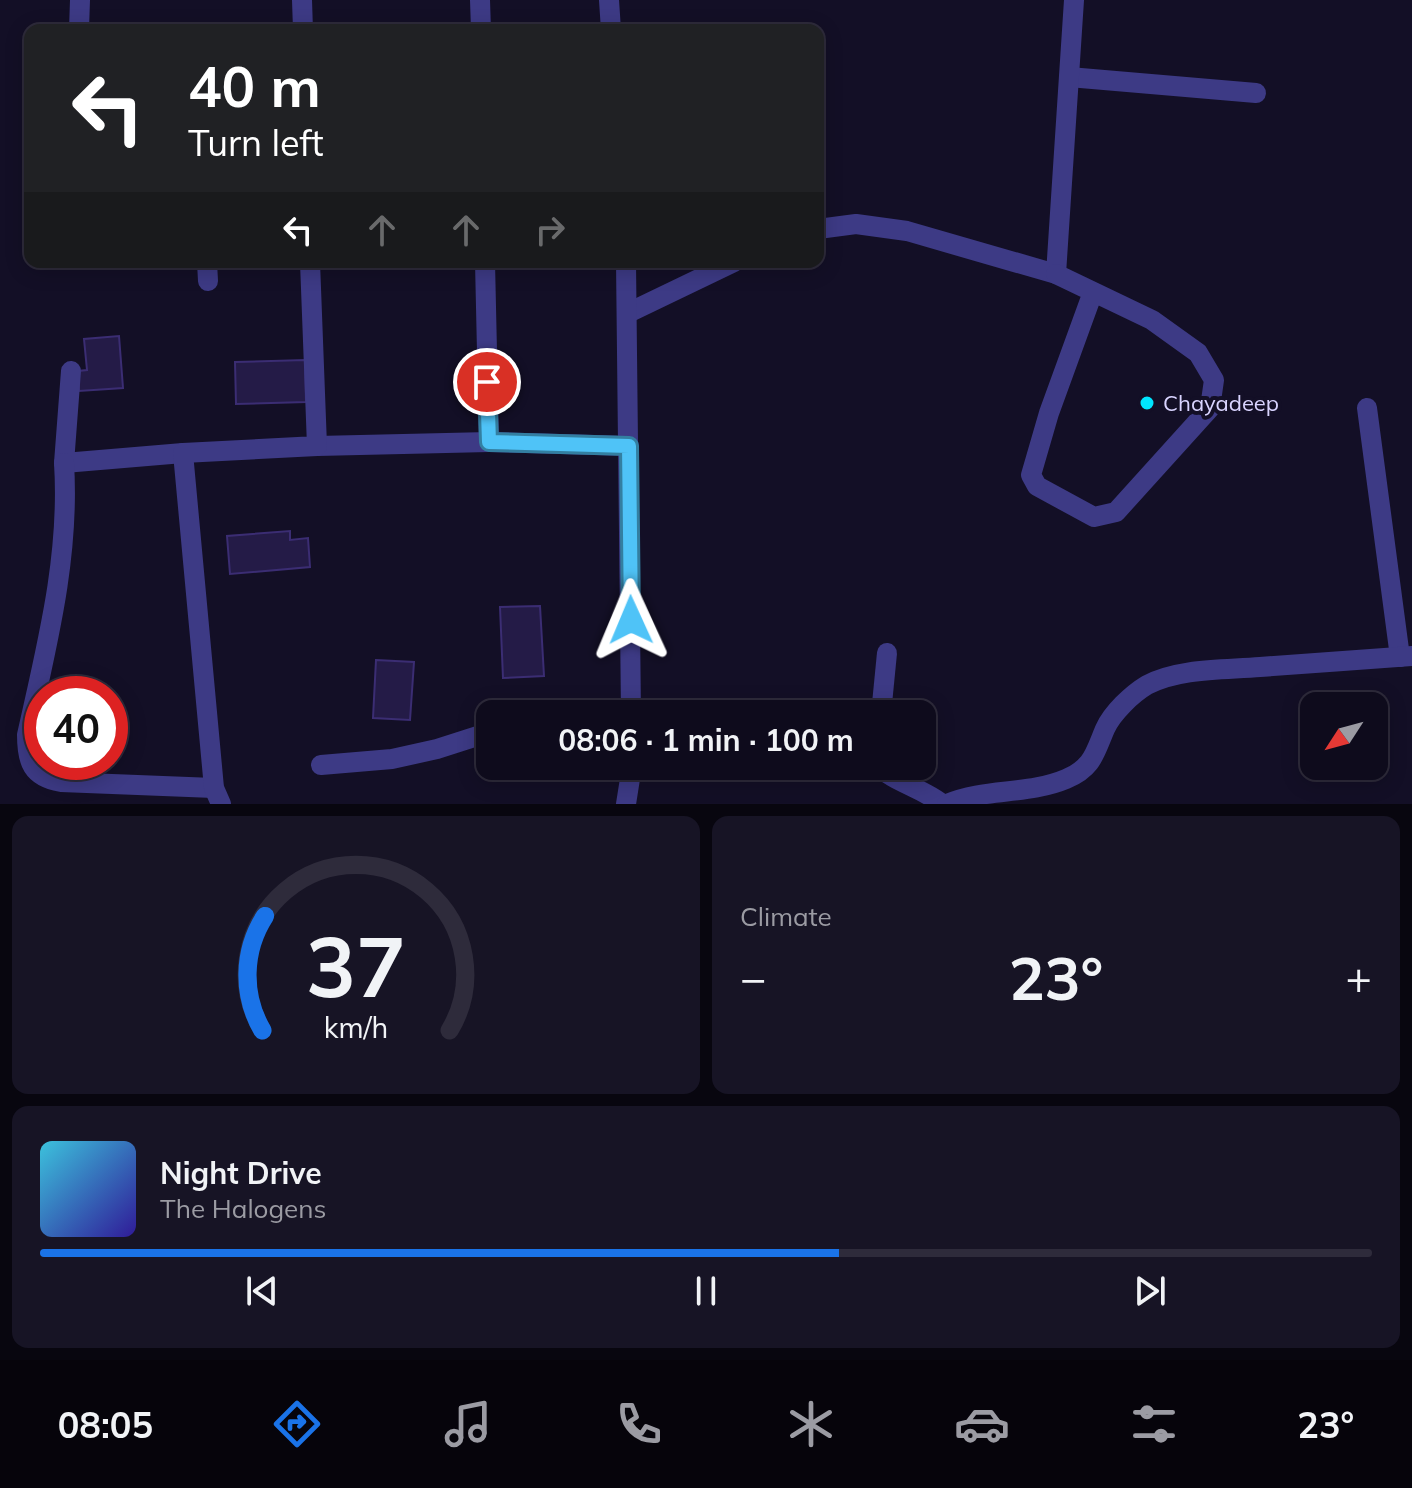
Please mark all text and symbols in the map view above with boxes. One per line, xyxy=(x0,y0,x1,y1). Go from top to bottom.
text: 40 m xyxy=(188,51,321,121)
icon: left xyxy=(56,56,160,160)
text: Turn left xyxy=(188,120,324,165)
icon: left xyxy=(276,208,320,252)
icon: ahead xyxy=(360,208,404,252)
icon: ahead xyxy=(444,208,488,252)
icon: right xyxy=(528,208,572,252)
pin xyxy=(453,348,521,416)
icon: arrive xyxy=(465,360,509,404)
place label: Chayadeep xyxy=(1163,389,1279,417)
marker: Chayadeep xyxy=(1138,394,1156,412)
position arrow xyxy=(589,578,673,662)
speed limit sign: 40 xyxy=(24,676,128,780)
north arrow xyxy=(1300,692,1388,780)
map controls xyxy=(1300,692,1388,780)
text: 08:06 · 1 min · 100 m xyxy=(558,721,854,759)
text: Climate xyxy=(740,900,832,933)
text: 37 xyxy=(306,913,406,1018)
text: 23° xyxy=(1009,940,1103,1015)
text: − xyxy=(740,950,766,1005)
text: + xyxy=(1346,950,1372,1005)
text: km/h xyxy=(324,1009,388,1045)
text: Night Drive xyxy=(160,1154,322,1192)
text: The Halogens xyxy=(160,1192,326,1225)
icon: previous xyxy=(240,1269,284,1313)
icon: pause xyxy=(684,1269,728,1313)
icon: next xyxy=(1128,1269,1172,1313)
icon: directions xyxy=(269,1396,325,1452)
icon: music xyxy=(440,1396,496,1452)
icon: phone xyxy=(611,1396,667,1452)
icon: climate xyxy=(783,1396,839,1452)
icon: car xyxy=(954,1396,1010,1452)
icon: filters xyxy=(1126,1396,1182,1452)
text: 08:05 xyxy=(58,1402,153,1447)
text: 23° xyxy=(1297,1402,1354,1447)

